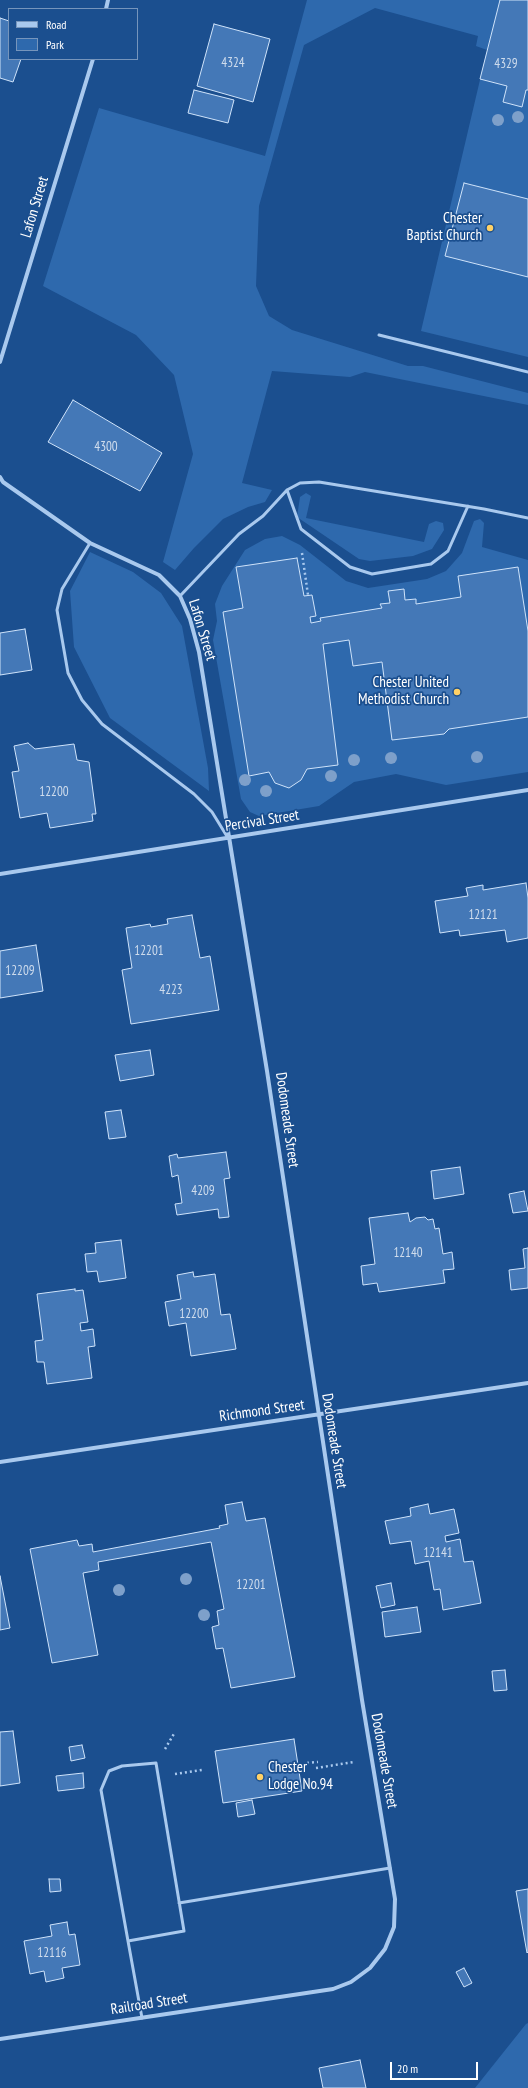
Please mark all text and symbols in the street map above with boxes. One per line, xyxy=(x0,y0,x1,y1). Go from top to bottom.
legend xyxy=(8,8,138,60)
text: Road xyxy=(46,17,66,32)
text: Park xyxy=(46,37,64,52)
house number: 4324 xyxy=(221,55,245,71)
house number: 4329 xyxy=(494,56,518,72)
street label: Lafon Street xyxy=(17,174,53,240)
place label: Chester Baptist Church xyxy=(407,210,482,245)
marker: Chester Baptist Church xyxy=(485,223,495,233)
house number: 4300 xyxy=(94,439,118,455)
street label: Lafon Street xyxy=(184,597,220,663)
place label: Chester United Methodist Church xyxy=(358,674,449,709)
marker: Chester United Methodist Church xyxy=(452,687,462,697)
house number: 12200 xyxy=(39,784,69,800)
street label: Percival Street xyxy=(224,806,300,836)
house number: 12121 xyxy=(468,907,498,923)
house number: 12201 xyxy=(134,943,164,959)
house number: 12209 xyxy=(5,963,35,979)
house number: 4223 xyxy=(159,982,183,998)
street label: Dodomeade Street xyxy=(271,1071,303,1169)
house number: 4209 xyxy=(191,1183,215,1199)
house number: 12140 xyxy=(393,1245,423,1261)
house number: 12200 xyxy=(179,1306,209,1322)
street label: Dodomeade Street xyxy=(318,1392,350,1490)
street label: Richmond Street xyxy=(218,1396,306,1426)
house number: 12141 xyxy=(423,1545,453,1561)
house number: 12201 xyxy=(236,1577,266,1593)
street label: Dodomeade Street xyxy=(367,1712,401,1810)
place label: Chester Lodge No.94 xyxy=(268,1759,333,1794)
marker: Chester Lodge No.94 xyxy=(255,1772,265,1782)
house number: 12116 xyxy=(37,1945,67,1961)
street label: Railroad Street xyxy=(109,1989,189,2019)
scale bar xyxy=(392,2054,480,2080)
text: 20 m xyxy=(397,2061,418,2076)

